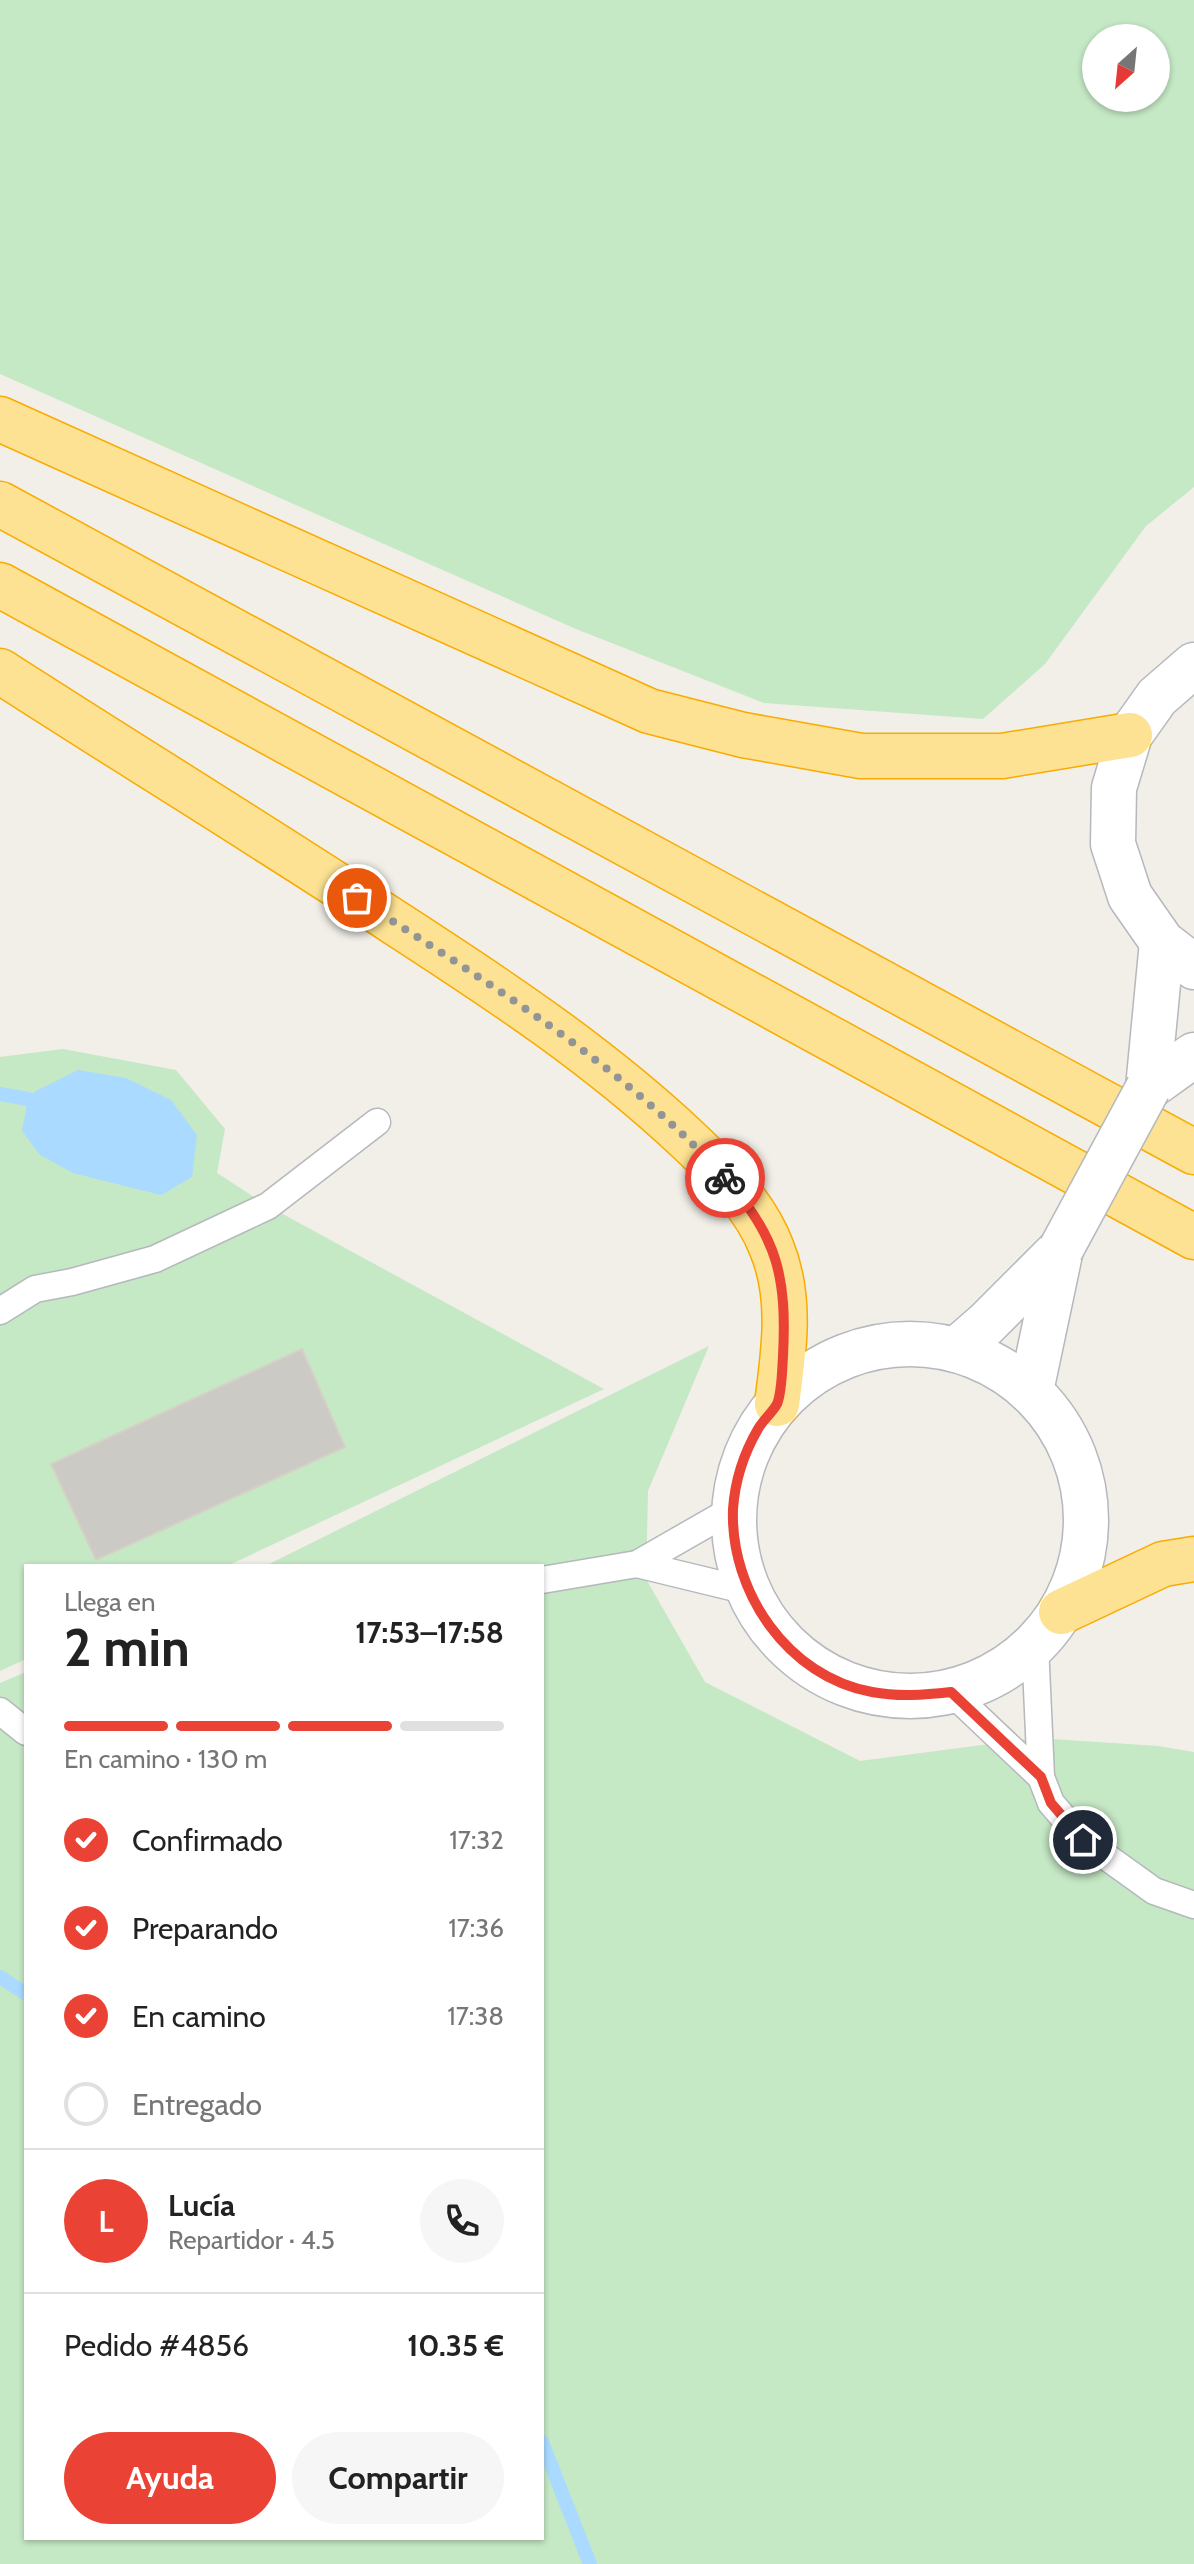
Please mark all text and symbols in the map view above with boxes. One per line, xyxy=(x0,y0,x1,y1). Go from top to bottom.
north arrow xyxy=(1082,24,1170,112)
map controls xyxy=(1082,24,1170,112)
pin xyxy=(323,864,391,932)
icon: bag xyxy=(335,876,379,920)
courier xyxy=(685,1138,765,1218)
icon: bike xyxy=(703,1156,747,1200)
text: Llega en xyxy=(64,1586,155,1618)
text: 17:53–17:58 xyxy=(355,1614,504,1651)
text: 2 min xyxy=(64,1616,190,1679)
text: En camino · 130 m xyxy=(64,1743,267,1775)
pin xyxy=(1049,1806,1117,1874)
icon: check xyxy=(64,1818,108,1862)
icon: home xyxy=(1061,1818,1105,1862)
text: Confirmado xyxy=(132,1822,283,1859)
text: 17:32 xyxy=(449,1824,504,1856)
icon: check xyxy=(64,1906,108,1950)
text: Preparando xyxy=(132,1910,278,1947)
text: 17:36 xyxy=(448,1912,504,1944)
icon: check xyxy=(64,1994,108,2038)
text: En camino xyxy=(132,1998,266,2035)
text: 17:38 xyxy=(447,2000,504,2032)
text: Entregado xyxy=(132,2086,262,2123)
button: phone xyxy=(420,2179,504,2263)
text: Lucía xyxy=(168,2187,235,2224)
text: L xyxy=(98,2203,114,2240)
text: Repartidor · 4.5 xyxy=(168,2224,335,2256)
text: Pedido #4856 xyxy=(64,2327,249,2364)
text: 10.35 € xyxy=(407,2327,504,2364)
button: Ayuda xyxy=(64,2432,276,2524)
button: Compartir xyxy=(292,2432,504,2524)

